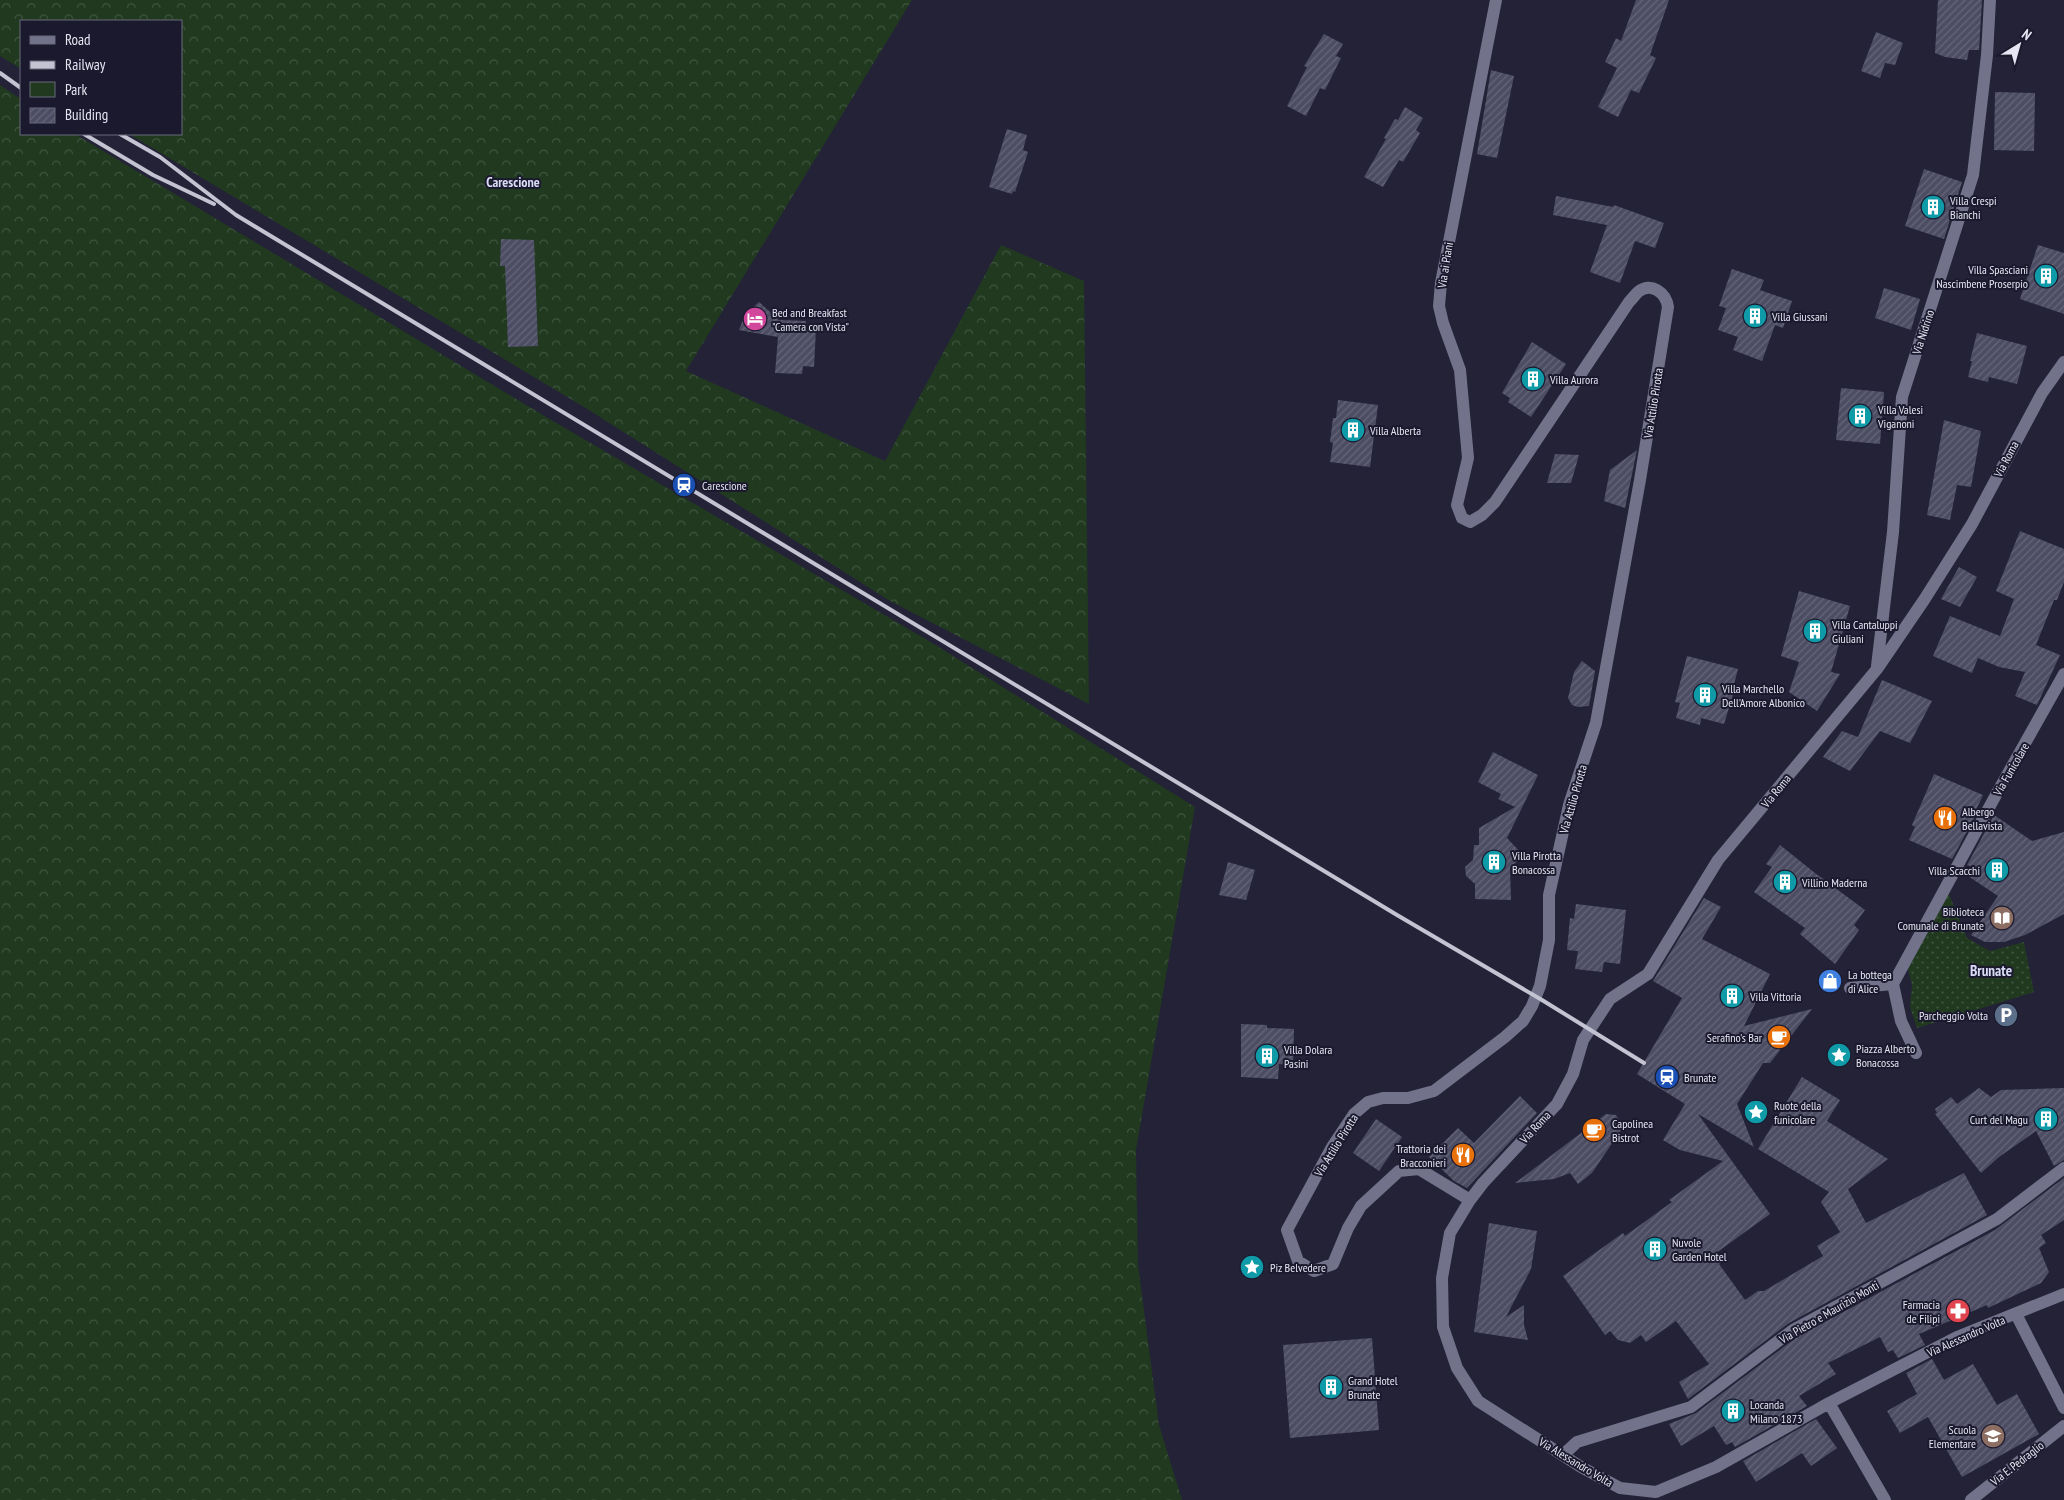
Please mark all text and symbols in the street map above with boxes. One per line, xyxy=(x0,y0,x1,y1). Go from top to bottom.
legend xyxy=(20,20,182,135)
north arrow xyxy=(1994,20,2044,70)
text: N xyxy=(2018,25,2035,44)
text: Road xyxy=(65,30,91,49)
text: Railway xyxy=(65,55,106,74)
text: Park xyxy=(65,80,87,99)
text: Building xyxy=(65,105,108,124)
district label: Carescione xyxy=(486,173,540,191)
place label: Villa Crespi Bianchi xyxy=(1949,193,1997,222)
building icon: Villa Crespi Bianchi xyxy=(1920,194,1946,220)
street label: Via ai Piani xyxy=(1434,241,1456,290)
place label: Villa Spasciani Nascimbene Proserpio xyxy=(1936,262,2028,291)
building icon: Villa Spasciani Nascimbene Proserpio xyxy=(2033,263,2059,289)
building icon: Villa Giussani xyxy=(1742,303,1768,329)
place label: Bed and Breakfast "Camera con Vista" xyxy=(772,305,849,334)
hotel icon: Bed and Breakfast "Camera con Vista" xyxy=(742,306,768,332)
street label: Via Nidrino xyxy=(1908,308,1937,357)
place label: Villa Giussani xyxy=(1771,309,1828,324)
building icon: Villa Aurora xyxy=(1520,366,1546,392)
street label: Via Attilio Pirotta xyxy=(1640,367,1666,440)
place label: Villa Aurora xyxy=(1549,372,1598,387)
place label: Villa Valesi Viganoni xyxy=(1877,402,1923,431)
building icon: Villa Valesi Viganoni xyxy=(1847,403,1873,429)
building icon: Villa Alberta xyxy=(1340,417,1366,443)
place label: Villa Alberta xyxy=(1369,423,1421,438)
street label: Via Roma xyxy=(1990,438,2022,480)
station icon: Carescione xyxy=(671,472,697,498)
place label: Carescione xyxy=(702,478,747,493)
place label: Villa Cantaluppi Giuliani xyxy=(1831,617,1898,646)
building icon: Villa Cantaluppi Giuliani xyxy=(1802,618,1828,644)
place label: Villa Marchello Dell'Amore Albonico xyxy=(1721,681,1805,710)
building icon: Villa Marchello Dell'Amore Albonico xyxy=(1692,682,1718,708)
street label: Via Funicolare xyxy=(1989,740,2032,799)
street label: Via Attilio Pirotta xyxy=(1556,763,1590,836)
street label: Via Roma xyxy=(1757,771,1794,811)
place label: Albergo Bellavista xyxy=(1962,804,2003,833)
restaurant icon: Albergo Bellavista xyxy=(1932,805,1958,831)
place label: Villa Pirotta Bonacossa xyxy=(1511,848,1561,877)
building icon: Villa Pirotta Bonacossa xyxy=(1481,849,1507,875)
building icon: Villa Scacchi xyxy=(1984,857,2010,883)
place label: Villa Scacchi xyxy=(1927,863,1980,878)
building icon: Villino Maderna xyxy=(1772,869,1798,895)
place label: Villino Maderna xyxy=(1801,875,1868,890)
place label: Biblioteca Comunale di Brunate xyxy=(1898,904,1984,933)
library icon: Biblioteca Comunale di Brunate xyxy=(1989,905,2015,931)
district label: Brunate xyxy=(1970,961,2012,980)
place label: La bottega di Alice xyxy=(1848,967,1892,996)
shop icon: La bottega di Alice xyxy=(1817,968,1843,994)
building icon: Villa Vittoria xyxy=(1719,983,1745,1009)
place label: Villa Vittoria xyxy=(1749,989,1802,1004)
parking icon: Parcheggio Volta xyxy=(1993,1002,2019,1028)
place label: Parcheggio Volta xyxy=(1919,1008,1988,1023)
cafe icon: Serafino's Bar xyxy=(1766,1024,1792,1050)
place label: Serafino's Bar xyxy=(1707,1030,1763,1045)
place label: Piazza Alberto Bonacossa xyxy=(1856,1041,1915,1070)
place label: Villa Dolara Pasini xyxy=(1283,1042,1332,1071)
place icon: Piazza Alberto Bonacossa xyxy=(1826,1042,1852,1068)
building icon: Villa Dolara Pasini xyxy=(1254,1043,1280,1069)
station icon: Brunate xyxy=(1654,1064,1680,1090)
place label: Brunate xyxy=(1684,1070,1716,1085)
place label: Ruote della funicolare xyxy=(1774,1098,1822,1127)
place icon: Ruote della funicolare xyxy=(1743,1099,1769,1125)
building icon: Curt del Magu xyxy=(2033,1106,2059,1132)
street label: Via Roma xyxy=(1516,1108,1554,1147)
street label: Via Attilio Pirotta xyxy=(1310,1111,1361,1180)
place label: Curt del Magu xyxy=(1970,1112,2028,1127)
place label: Capolinea Bistrot xyxy=(1612,1116,1653,1145)
cafe icon: Capolinea Bistrot xyxy=(1581,1117,1607,1143)
place label: Trattoria dei Bracconieri xyxy=(1396,1141,1446,1170)
restaurant icon: Trattoria dei Bracconieri xyxy=(1450,1142,1476,1168)
place label: Nuvole Garden Hotel xyxy=(1672,1235,1727,1264)
building icon: Nuvole Garden Hotel xyxy=(1642,1236,1668,1262)
place icon: Piz Belvedere xyxy=(1239,1254,1265,1280)
place label: Piz Belvedere xyxy=(1270,1260,1326,1275)
street label: Via Pietro e Maurizio Monti xyxy=(1776,1277,1881,1347)
place label: Farmacia de Filipi xyxy=(1903,1297,1940,1326)
pharmacy icon: Farmacia de Filipi xyxy=(1945,1298,1971,1324)
street label: Via Alessandro Volta xyxy=(1924,1312,2007,1360)
place label: Grand Hotel Brunate xyxy=(1348,1373,1398,1402)
building icon: Grand Hotel Brunate xyxy=(1318,1374,1344,1400)
place label: Locanda Milano 1873 xyxy=(1750,1397,1802,1426)
building icon: Locanda Milano 1873 xyxy=(1720,1398,1746,1424)
place label: Scuola Elementare xyxy=(1929,1422,1976,1451)
school or university icon: Scuola Elementare xyxy=(1980,1423,2006,1449)
street label: Via Alessandro Volta xyxy=(1535,1433,1616,1490)
street label: Via E. Pedraglio xyxy=(1987,1438,2047,1489)

